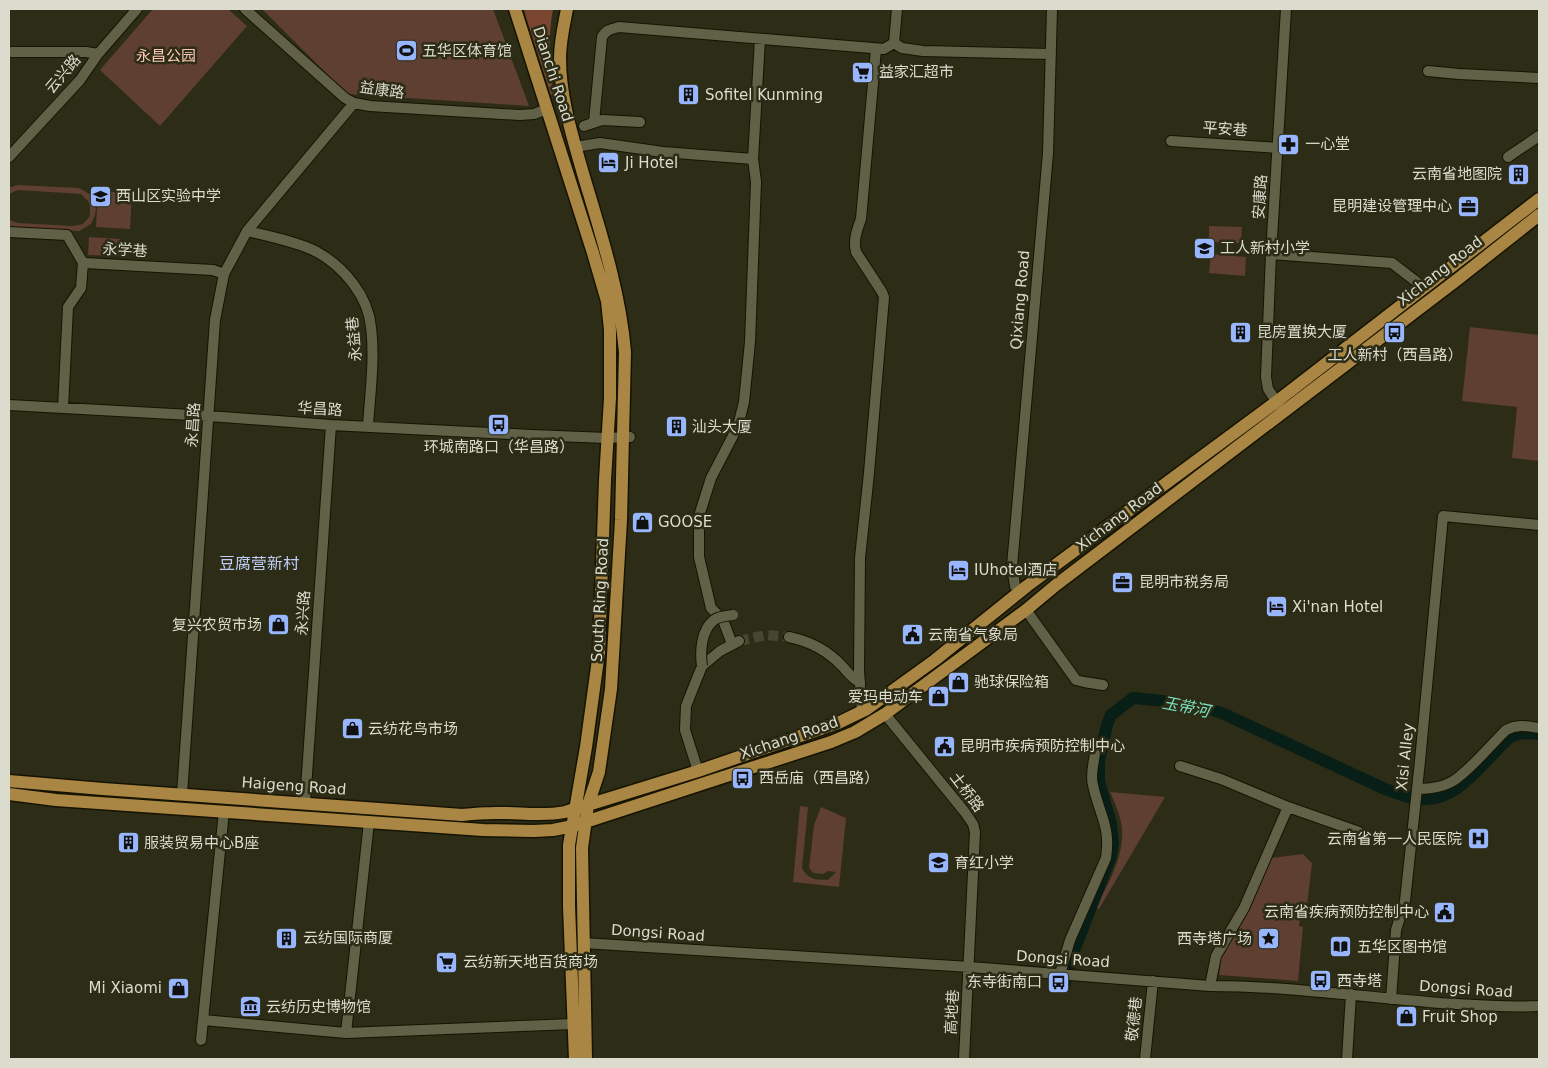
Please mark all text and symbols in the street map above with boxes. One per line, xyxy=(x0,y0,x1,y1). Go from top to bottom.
street label: Dianchi Road xyxy=(529,24,577,124)
sports icon: 五华区体育馆 xyxy=(394,39,418,63)
place label: 五华区体育馆 xyxy=(422,42,512,60)
park label: 永昌公园 xyxy=(136,47,196,65)
street label: 云兴路 xyxy=(42,51,84,97)
supermarket icon: 益家汇超市 xyxy=(851,60,875,84)
place label: 益家汇超市 xyxy=(879,63,954,81)
street label: 益康路 xyxy=(358,78,406,102)
building icon: Sofitel Kunming xyxy=(677,83,701,107)
place label: Sofitel Kunming xyxy=(705,86,823,104)
street label: 平安巷 xyxy=(1202,118,1248,140)
pharmacy icon: 一心堂 xyxy=(1277,132,1301,156)
place label: 一心堂 xyxy=(1305,135,1350,153)
hotel icon: Ji Hotel xyxy=(597,151,621,175)
place label: Ji Hotel xyxy=(624,154,678,172)
building icon: 云南省地图院 xyxy=(1506,162,1530,186)
place label: 云南省地图院 xyxy=(1412,165,1502,183)
street label: 安康路 xyxy=(1249,174,1271,220)
school or university icon: 西山区实验中学 xyxy=(88,184,112,208)
place label: 西山区实验中学 xyxy=(116,187,221,205)
office icon: 昆明建设管理中心 xyxy=(1456,194,1480,218)
place label: 昆明建设管理中心 xyxy=(1332,197,1452,215)
street label: Xichang Road xyxy=(1394,232,1486,310)
school or university icon: 工人新村小学 xyxy=(1192,236,1216,260)
place label: 工人新村小学 xyxy=(1220,239,1310,257)
street label: 永学巷 xyxy=(102,240,148,260)
street label: Qixiang Road xyxy=(1007,250,1033,350)
street label: 永益巷 xyxy=(343,316,365,362)
building icon: 昆房置换大厦 xyxy=(1229,320,1253,344)
bus stop icon: 工人新村（西昌路） xyxy=(1383,320,1407,344)
place label: 昆房置换大厦 xyxy=(1257,323,1347,341)
place label: 工人新村（西昌路） xyxy=(1327,346,1463,364)
street label: 华昌路 xyxy=(297,399,343,419)
street label: 永昌路 xyxy=(182,402,204,448)
bus stop icon: 环城南路口（华昌路） xyxy=(487,412,511,436)
building icon: 汕头大厦 xyxy=(664,415,688,439)
place label: 汕头大厦 xyxy=(692,418,752,436)
place label: 环城南路口（华昌路） xyxy=(424,438,574,456)
street label: Xichang Road xyxy=(1073,479,1165,555)
shop icon: GOOSE xyxy=(630,510,654,534)
place label: GOOSE xyxy=(658,513,712,531)
street label: South Ring Road xyxy=(588,537,612,663)
district label: 豆腐营新村 xyxy=(219,554,299,573)
hotel icon: IUhotel酒店 xyxy=(946,558,970,582)
place label: IUhotel酒店 xyxy=(974,561,1057,579)
office icon: 昆明市税务局 xyxy=(1111,570,1135,594)
place label: 昆明市税务局 xyxy=(1139,573,1229,591)
street label: 永兴路 xyxy=(292,590,314,636)
hotel icon: Xi'nan Hotel xyxy=(1264,595,1288,619)
place label: Xi'nan Hotel xyxy=(1292,598,1383,616)
shop icon: 复兴农贸市场 xyxy=(266,613,290,637)
place label: 复兴农贸市场 xyxy=(172,616,262,634)
public building icon: 云南省气象局 xyxy=(900,623,924,647)
place label: 云南省气象局 xyxy=(928,626,1018,644)
shop icon: 驰球保险箱 xyxy=(946,670,970,694)
place label: 驰球保险箱 xyxy=(974,673,1049,691)
shop icon: 爱玛电动车 xyxy=(927,685,951,709)
place label: 爱玛电动车 xyxy=(848,688,923,706)
water label: 玉带河 xyxy=(1161,693,1214,721)
street label: Xichang Road xyxy=(737,713,841,763)
shop icon: 云纺花鸟市场 xyxy=(340,717,364,741)
place label: 云纺花鸟市场 xyxy=(368,720,458,738)
street label: Xisi Alley xyxy=(1393,722,1418,792)
public building icon: 昆明市疾病预防控制中心 xyxy=(932,734,956,758)
place label: 昆明市疾病预防控制中心 xyxy=(960,737,1125,755)
bus stop icon: 西岳庙（西昌路） xyxy=(731,766,755,790)
place label: 西岳庙（西昌路） xyxy=(759,769,879,787)
street label: 土桥路 xyxy=(946,769,988,815)
street label: Haigeng Road xyxy=(241,773,347,799)
hospital icon: 云南省第一人民医院 xyxy=(1466,827,1490,851)
place label: 云南省第一人民医院 xyxy=(1327,830,1462,848)
building icon: 服装贸易中心B座 xyxy=(116,831,140,855)
place label: 服装贸易中心B座 xyxy=(144,834,259,852)
school or university icon: 育红小学 xyxy=(926,851,950,875)
place label: 育红小学 xyxy=(954,854,1014,872)
public building icon: 云南省疾病预防控制中心 xyxy=(1433,900,1457,924)
place label: 云南省疾病预防控制中心 xyxy=(1264,903,1429,921)
street label: Dongsi Road xyxy=(610,921,706,945)
building icon: 云纺国际商厦 xyxy=(275,926,299,950)
place icon: 西寺塔广场 xyxy=(1256,927,1280,951)
place label: 云纺国际商厦 xyxy=(303,929,393,947)
place label: 西寺塔广场 xyxy=(1177,930,1252,948)
library icon: 五华区图书馆 xyxy=(1329,935,1353,959)
place label: 五华区图书馆 xyxy=(1357,938,1447,956)
street label: Dongsi Road xyxy=(1015,947,1111,971)
supermarket icon: 云纺新天地百货商场 xyxy=(435,950,459,974)
place label: 云纺新天地百货商场 xyxy=(463,953,598,971)
bus stop icon: 西寺塔 xyxy=(1309,969,1333,993)
bus stop icon: 东寺街南口 xyxy=(1046,970,1070,994)
place label: 西寺塔 xyxy=(1337,972,1382,990)
place label: 东寺街南口 xyxy=(967,973,1042,991)
shop icon: Mi Xiaomi xyxy=(166,976,190,1000)
street label: Dongsi Road xyxy=(1418,977,1514,1001)
place label: Mi Xiaomi xyxy=(89,979,162,997)
street label: 高地巷 xyxy=(942,989,962,1035)
museum icon: 云纺历史博物馆 xyxy=(238,995,262,1019)
street label: 敬德巷 xyxy=(1123,996,1145,1042)
place label: 云纺历史博物馆 xyxy=(266,998,371,1016)
shop icon: Fruit Shop xyxy=(1394,1005,1418,1029)
place label: Fruit Shop xyxy=(1422,1008,1498,1026)

